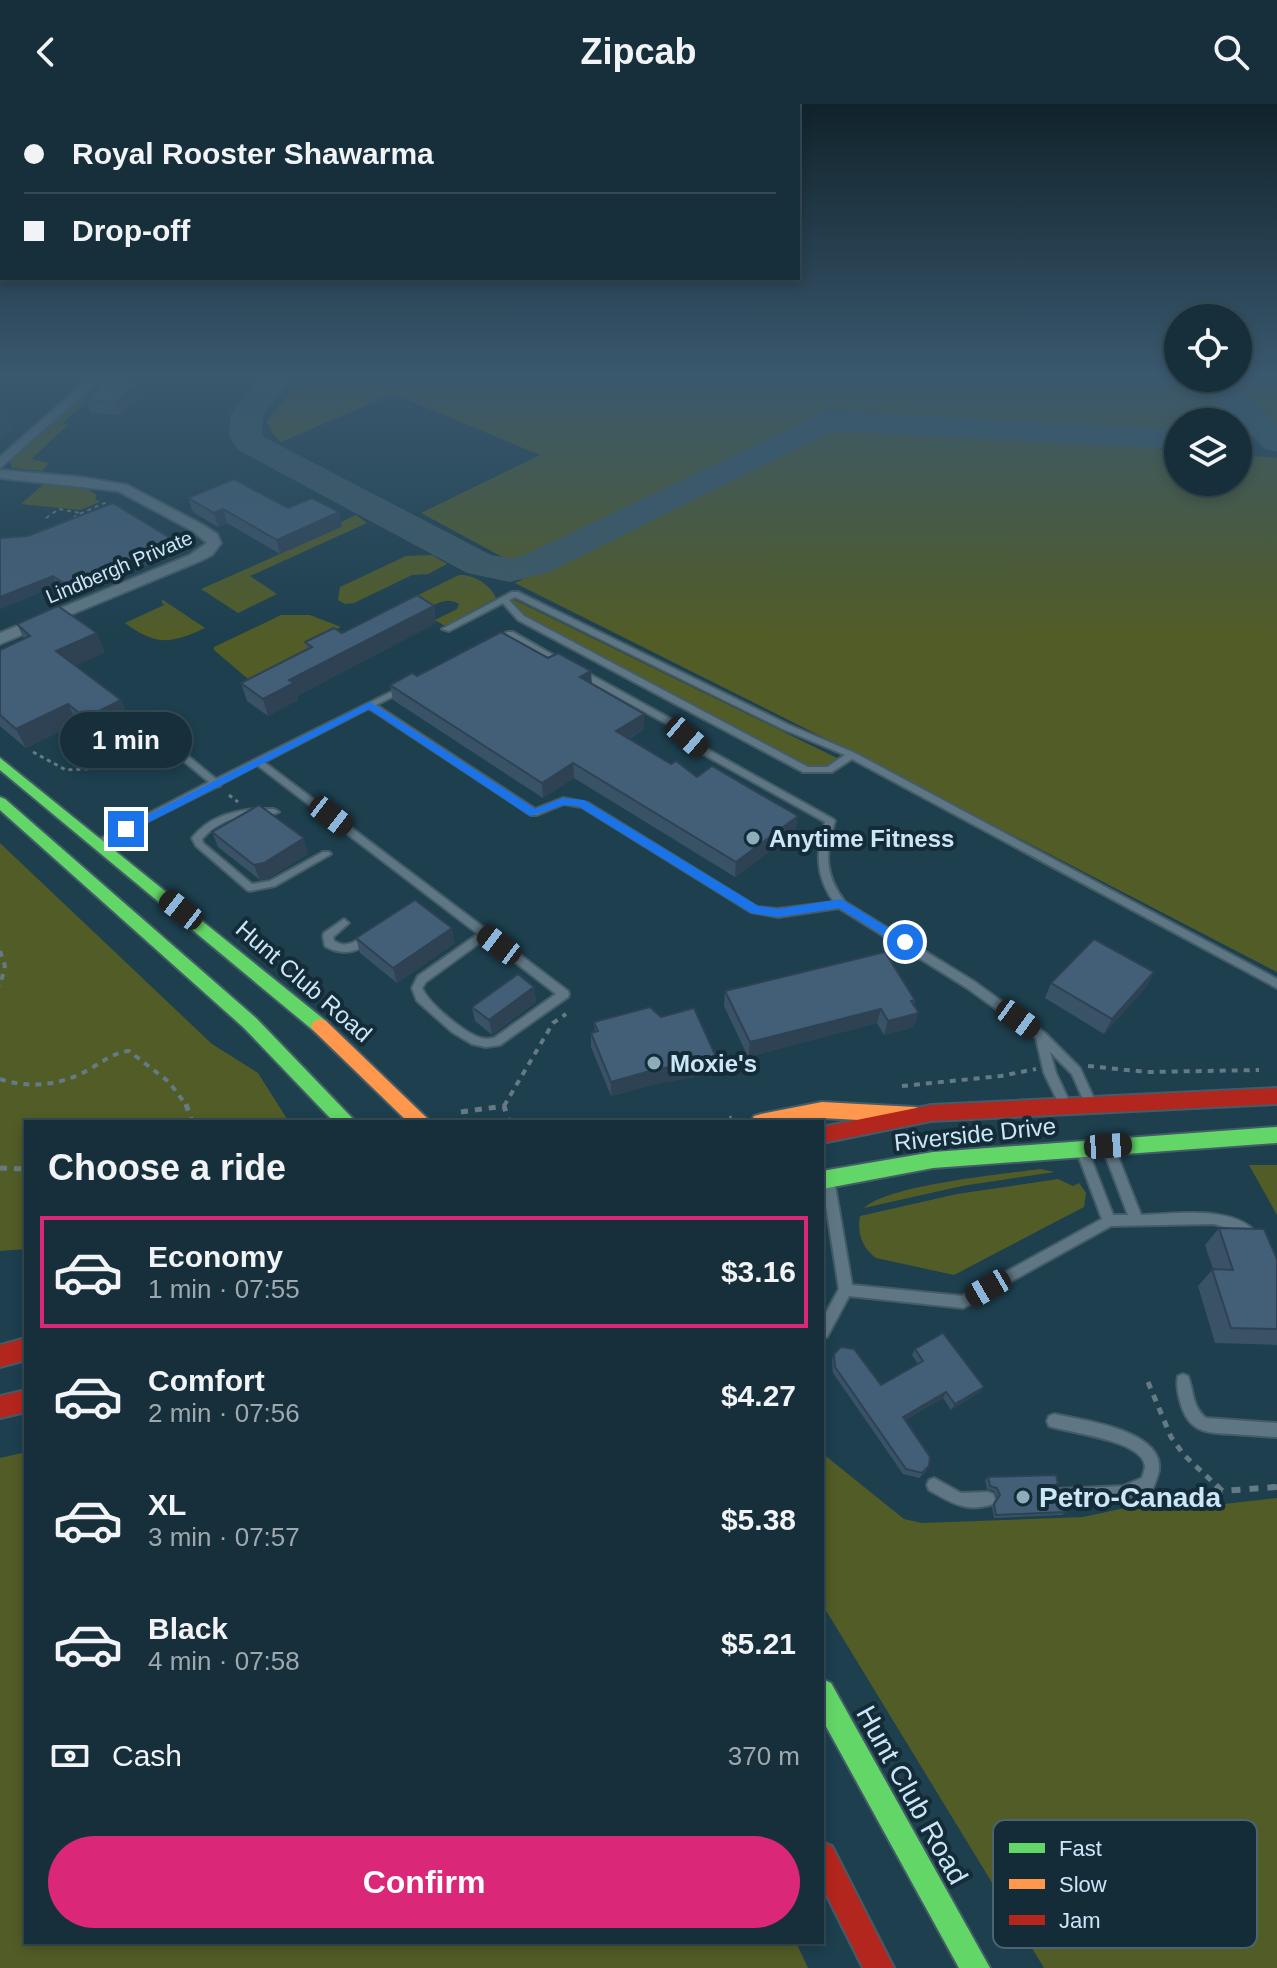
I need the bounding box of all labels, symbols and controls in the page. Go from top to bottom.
icon: back [24,30,68,74]
icon: search [1209,30,1253,74]
text: Zipcab [580,31,697,72]
text: Royal Rooster Shawarma [72,137,434,170]
text: Drop-off [72,214,190,247]
map controls [1164,304,1252,496]
button: locate [1164,304,1252,392]
button: layers [1164,408,1252,496]
street label: Lindbergh Private [43,526,195,608]
car [661,712,713,762]
callout: 1 min [60,713,192,769]
text: 1 min [92,725,160,755]
car [305,792,357,840]
route end [108,811,144,847]
place label: Anytime Fitness [769,825,954,852]
marker: Anytime Fitness [744,829,762,847]
car [155,886,207,934]
street label: Hunt Club Road [231,915,377,1047]
car [473,921,525,969]
route start [887,924,923,960]
car [992,995,1044,1043]
place label: Moxie's [670,1050,757,1077]
marker: Moxie's [645,1054,663,1072]
street label: Riverside Drive [893,1112,1057,1156]
car [1083,1132,1133,1160]
text: Choose a ride [48,1147,286,1188]
icon: car [52,1236,124,1308]
text: Economy [148,1240,283,1273]
text: $3.16 [721,1255,796,1288]
car [961,1266,1015,1310]
text: 1 min · 07:55 [148,1274,300,1304]
icon: car [52,1360,124,1432]
text: Comfort [148,1364,265,1397]
text: $4.27 [721,1379,796,1412]
text: 2 min · 07:56 [148,1398,300,1428]
place label: Petro-Canada [1039,1482,1221,1513]
icon: car [52,1484,124,1556]
text: XL [148,1488,186,1521]
marker: Petro-Canada [1014,1488,1032,1506]
text: $5.38 [721,1503,796,1536]
text: 3 min · 07:57 [148,1522,300,1552]
icon: car [52,1608,124,1680]
text: Black [148,1612,228,1645]
text: $5.21 [721,1627,796,1660]
text: 4 min · 07:58 [148,1646,300,1676]
street label: Hunt Club Road [850,1700,974,1890]
icon: cash [48,1734,92,1778]
text: Cash [112,1739,182,1772]
text: 370 m [728,1741,800,1771]
legend [993,1820,1257,1948]
button: Confirm [48,1836,800,1928]
text: Fast [1059,1836,1102,1861]
text: Slow [1059,1872,1107,1897]
text: Jam [1059,1908,1101,1933]

